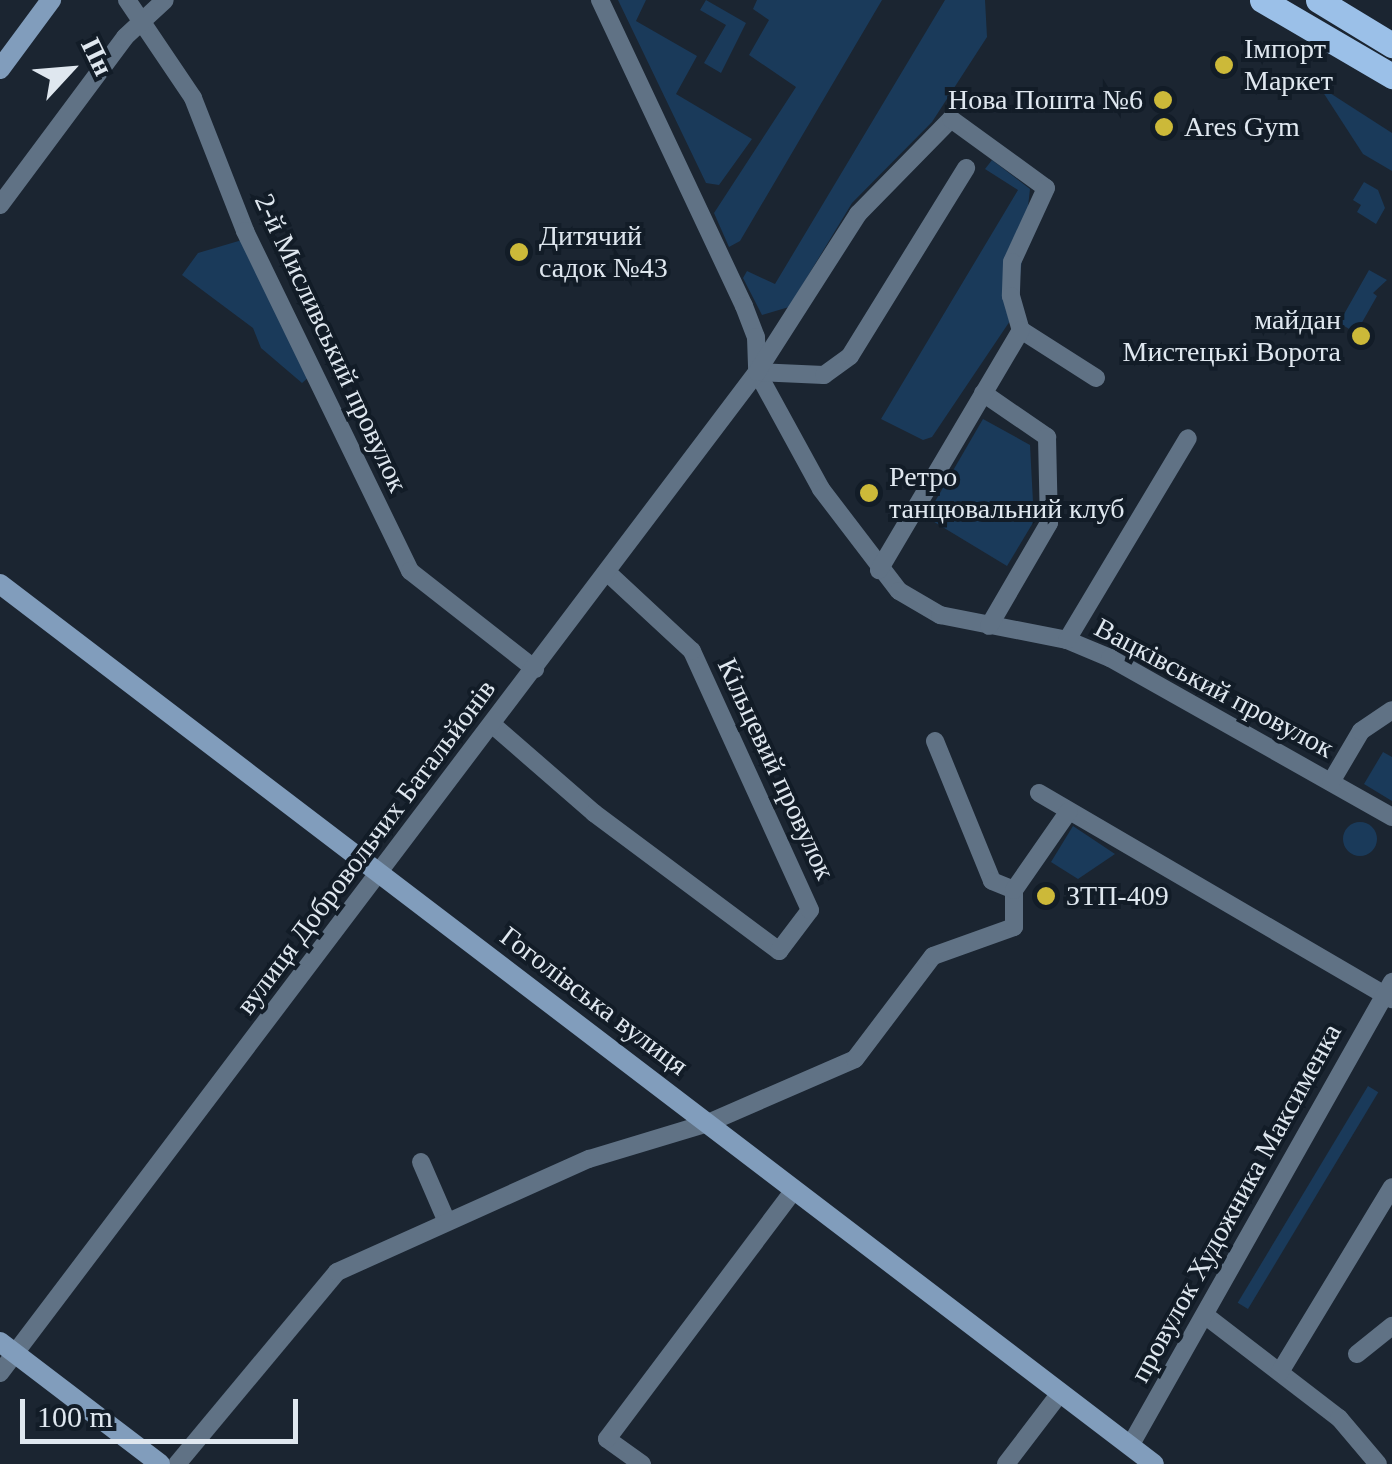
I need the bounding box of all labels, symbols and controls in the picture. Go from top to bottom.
north arrow [20,20,120,120]
place label: Імпорт Маркет [1244,32,1333,98]
text: Пн [75,33,120,80]
marker: Імпорт Маркет [1213,54,1235,76]
place label: Нова Пошта №6 [948,83,1143,117]
marker: Нова Пошта №6 [1152,89,1174,111]
place label: Ares Gym [1184,110,1300,144]
marker: Ares Gym [1153,116,1175,138]
street label: 2-й Мисливський провулок [247,189,415,497]
place label: Дитячий садок №43 [539,219,668,285]
marker: Дитячий садок №43 [508,241,530,263]
place label: майдан Мистецькі Ворота [1123,303,1341,369]
marker: майдан Мистецькі Ворота [1350,325,1372,347]
place label: Ретро танцювальний клуб [889,460,1125,526]
marker: Ретро танцювальний клуб [858,482,880,504]
street label: Вацківський провулок [1089,611,1339,765]
street label: Кільцевий провулок [710,653,842,885]
street label: вулиця Добровольчих Батальйонів [229,673,503,1021]
place label: ЗТП-409 [1066,879,1169,913]
marker: ЗТП-409 [1035,885,1057,907]
street label: Гоголівська вулиця [493,919,695,1083]
street label: провулок Художника Максименка [1123,1018,1349,1388]
scale bar [25,1379,302,1441]
text: 100 m [37,1400,113,1433]

